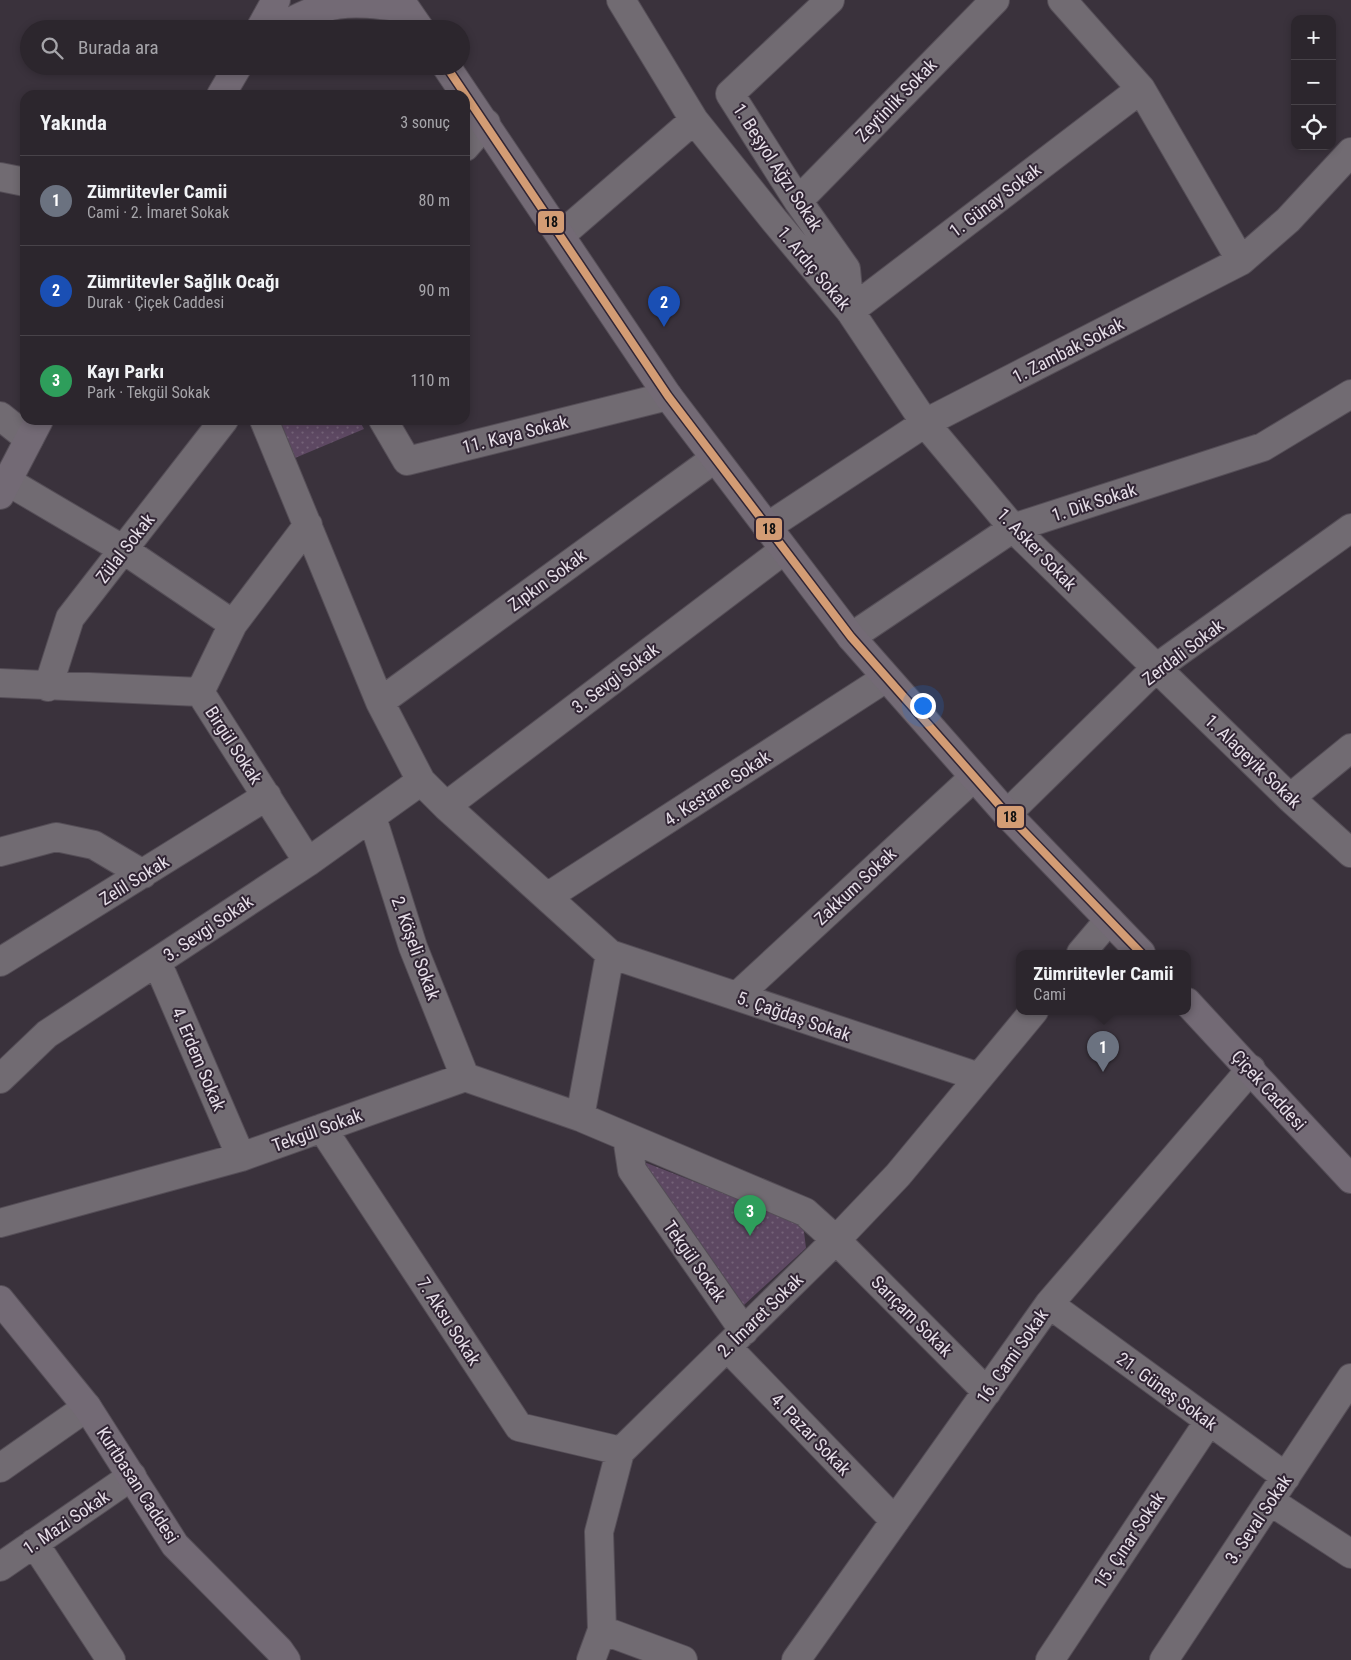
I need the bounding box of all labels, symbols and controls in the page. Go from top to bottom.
map controls [1291,15,1336,150]
button: + [1291,15,1336,60]
search box [20,20,470,75]
icon: search [38,34,66,62]
text: Burada ara [78,36,159,59]
street label: Zeytinlik Sokak [851,54,941,146]
button: − [1291,60,1336,105]
street label: 1. Beşyol Ağzı Sokak [729,99,827,235]
button: locate [1291,105,1336,150]
text: Yakında [40,111,107,135]
text: 3 sonuç [400,113,450,132]
street label: 1. Günay Sokak [945,159,1045,241]
text: Zümrütevler Camii [87,180,227,203]
text: 1 [52,191,60,210]
text: 80 m [418,191,450,210]
text: Cami · 2. İmaret Sokak [87,203,229,222]
line badge: 18 [537,210,565,234]
text: 18 [544,214,558,230]
street label: 1. Ardıç Sokak [773,222,855,314]
text: Zümrütevler Sağlık Ocağı [87,270,280,293]
text: 2 [52,281,60,300]
text: 90 m [418,281,450,300]
pin: 2 [648,286,680,327]
text: Durak · Çiçek Caddesi [87,293,224,312]
street label: 1. Zambak Sokak [1009,313,1127,387]
text: Kayı Parkı [87,360,164,383]
text: 3 [52,371,60,390]
text: 110 m [411,371,450,390]
text: Park · Tekgül Sokak [87,383,210,402]
street label: 11. Kaya Sokak [460,411,570,457]
street label: 1. Dik Sokak [1049,478,1139,526]
street label: 1. Asker Sokak [993,504,1081,594]
street label: Zülal Sokak [91,509,159,587]
line badge: 18 [755,517,783,541]
text: 18 [762,521,776,537]
street label: Zıpkın Sokak [504,545,590,615]
street label: Zerdali Sokak [1138,615,1228,689]
street label: 3. Sevgi Sokak [567,639,663,717]
your location [910,693,936,719]
street label: Birgül Sokak [201,702,267,788]
street label: 1. Alageyik Sokak [1201,710,1305,812]
street label: 4. Kestane Sokak [660,746,774,830]
line badge: 18 [996,805,1025,829]
text: 18 [1003,809,1017,825]
street label: Zakkum Sokak [810,843,900,929]
street label: Zelil Sokak [96,851,172,909]
street label: 3. Sevgi Sokak [159,890,257,966]
street label: 2. Köşeli Sokak [388,893,444,1003]
popup [1016,950,1191,1015]
text: Zümrütevler Camii [1033,962,1174,985]
text: Cami [1033,985,1066,1004]
street label: 5. Çağdaş Sokak [735,987,853,1045]
street label: 4. Erdem Sokak [168,1004,230,1114]
pin: 1 [1087,1031,1119,1072]
street label: Çiçek Caddesi [1227,1046,1311,1134]
street label: Tekgül Sokak [269,1104,365,1156]
pin: 3 [734,1195,766,1236]
street label: Tekgül Sokak [659,1217,731,1305]
street label: 2. İmaret Sokak [713,1269,807,1361]
street label: Sarıçam Sokak [867,1271,957,1361]
street label: 7. Aksu Sokak [413,1273,485,1369]
street label: 16. Cami Sokak [972,1305,1052,1407]
street label: 21. Güneş Sokak [1113,1348,1221,1434]
street label: 4. Pazar Sokak [767,1389,855,1479]
street label: Kurtbasan Caddesi [93,1423,183,1547]
street label: 3. Seval Sokak [1220,1470,1296,1568]
street label: 1. Mazi Sokak [19,1486,113,1558]
street label: 15. Çınar Sokak [1089,1488,1169,1592]

